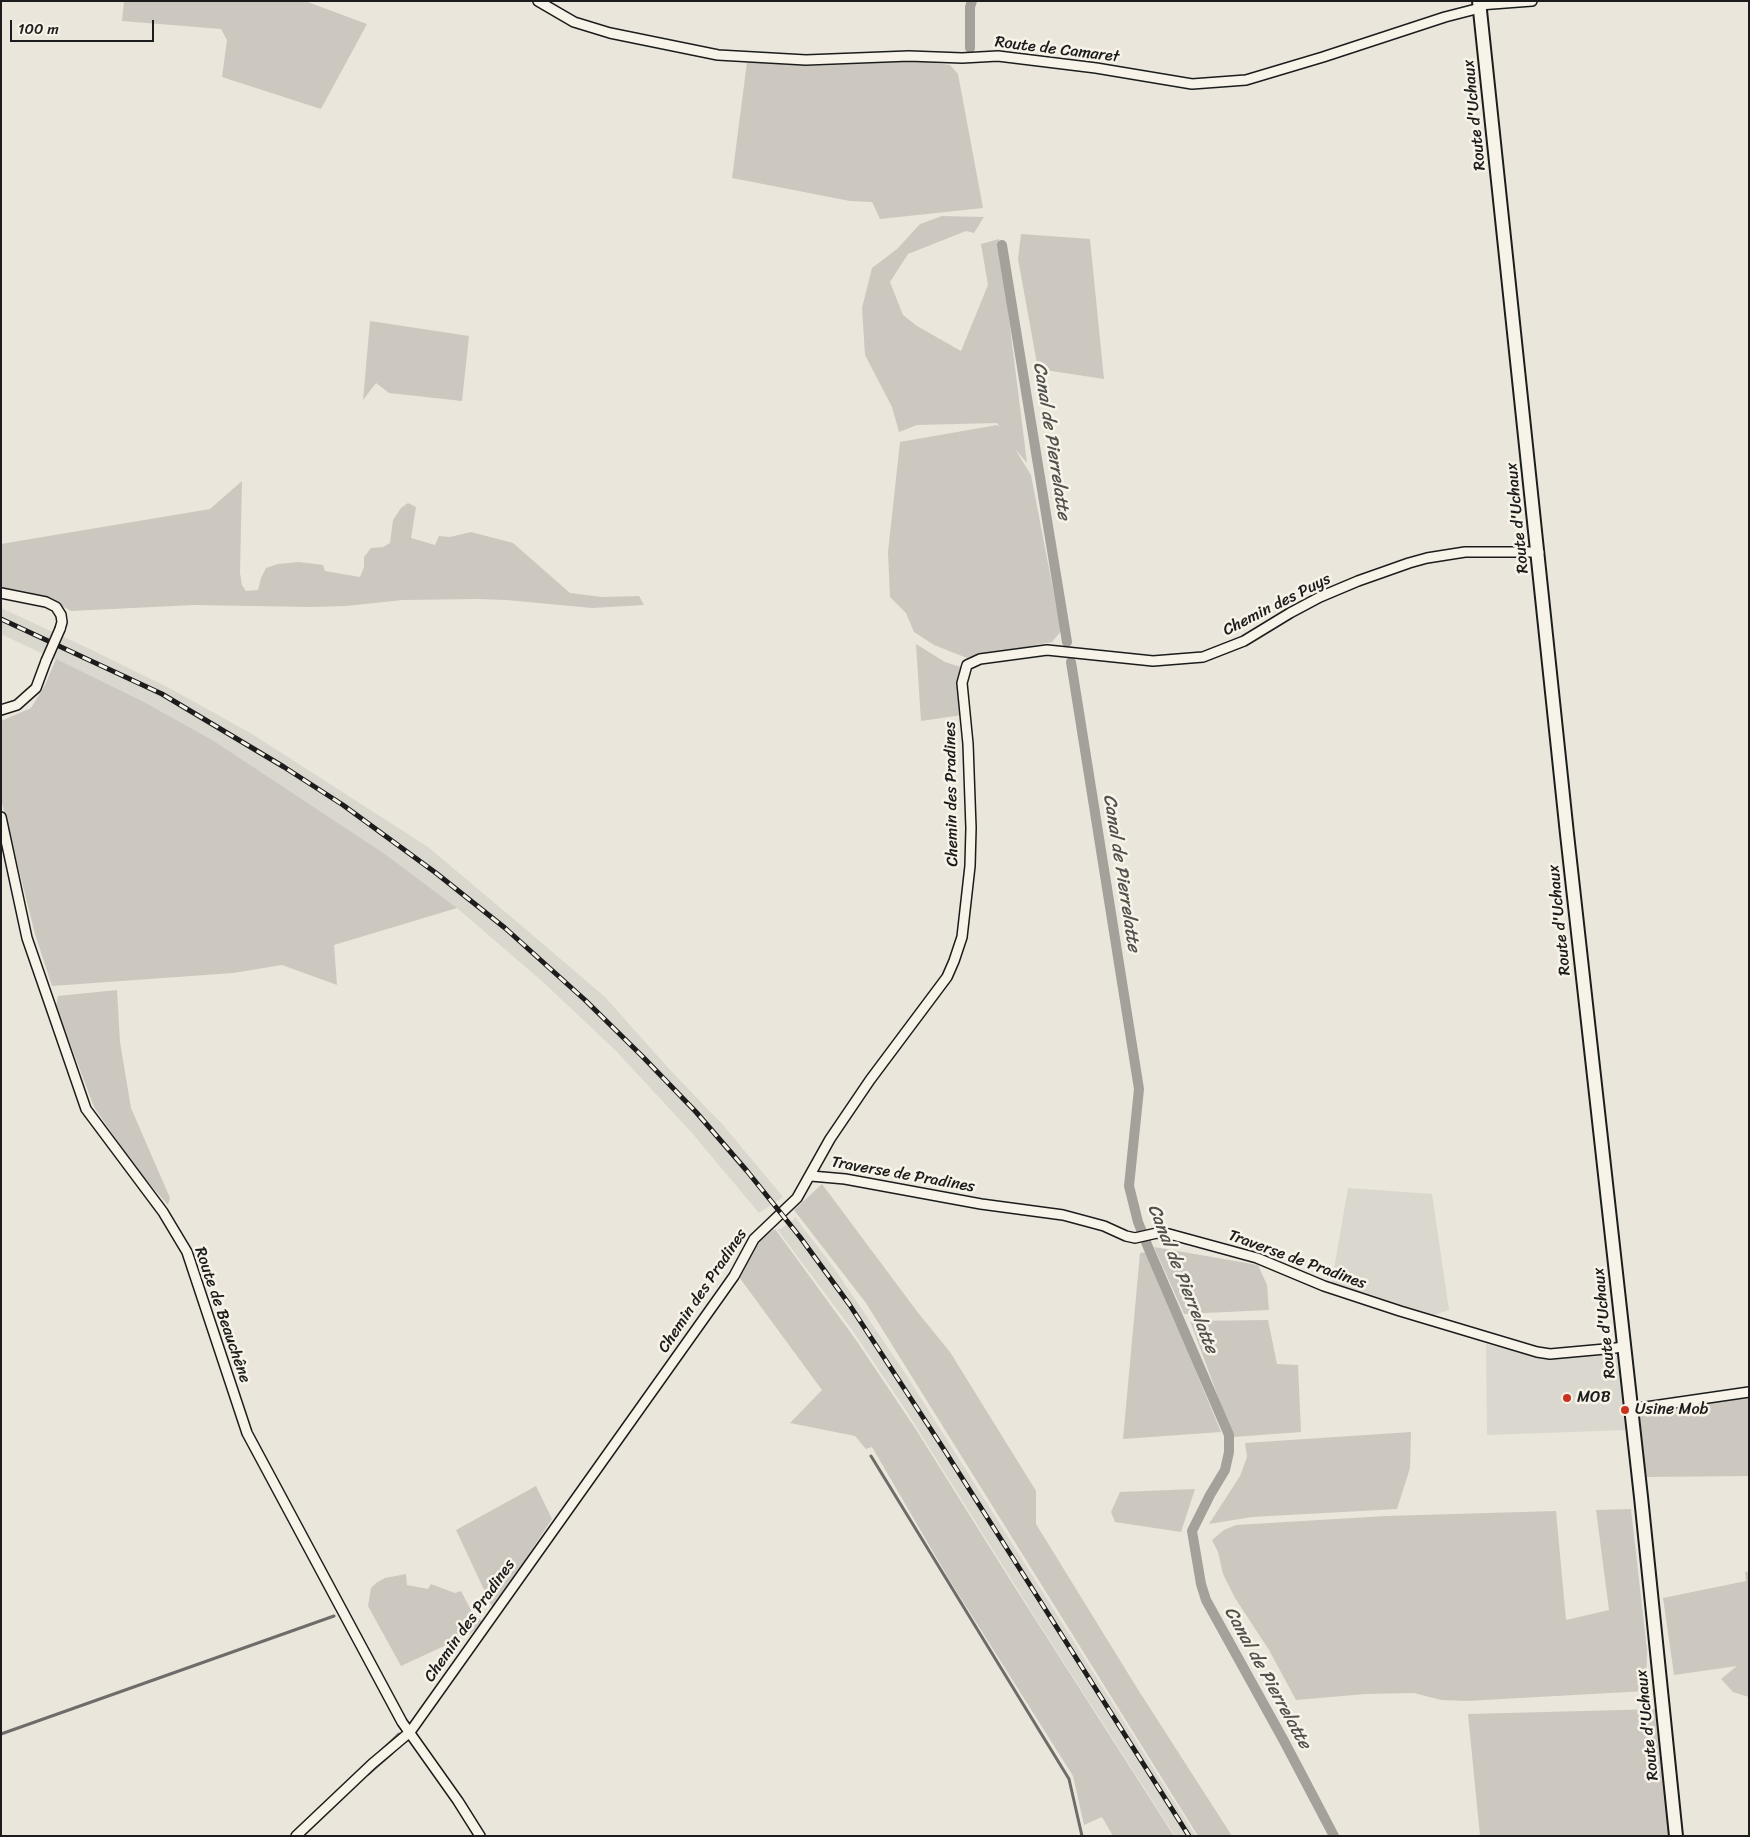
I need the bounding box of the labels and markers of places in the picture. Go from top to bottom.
place label: MOB [1577,1388,1611,1408]
marker: MOB [1561,1392,1573,1404]
place label: Usine Mob [1635,1400,1708,1420]
marker: Usine Mob [1619,1404,1631,1416]

